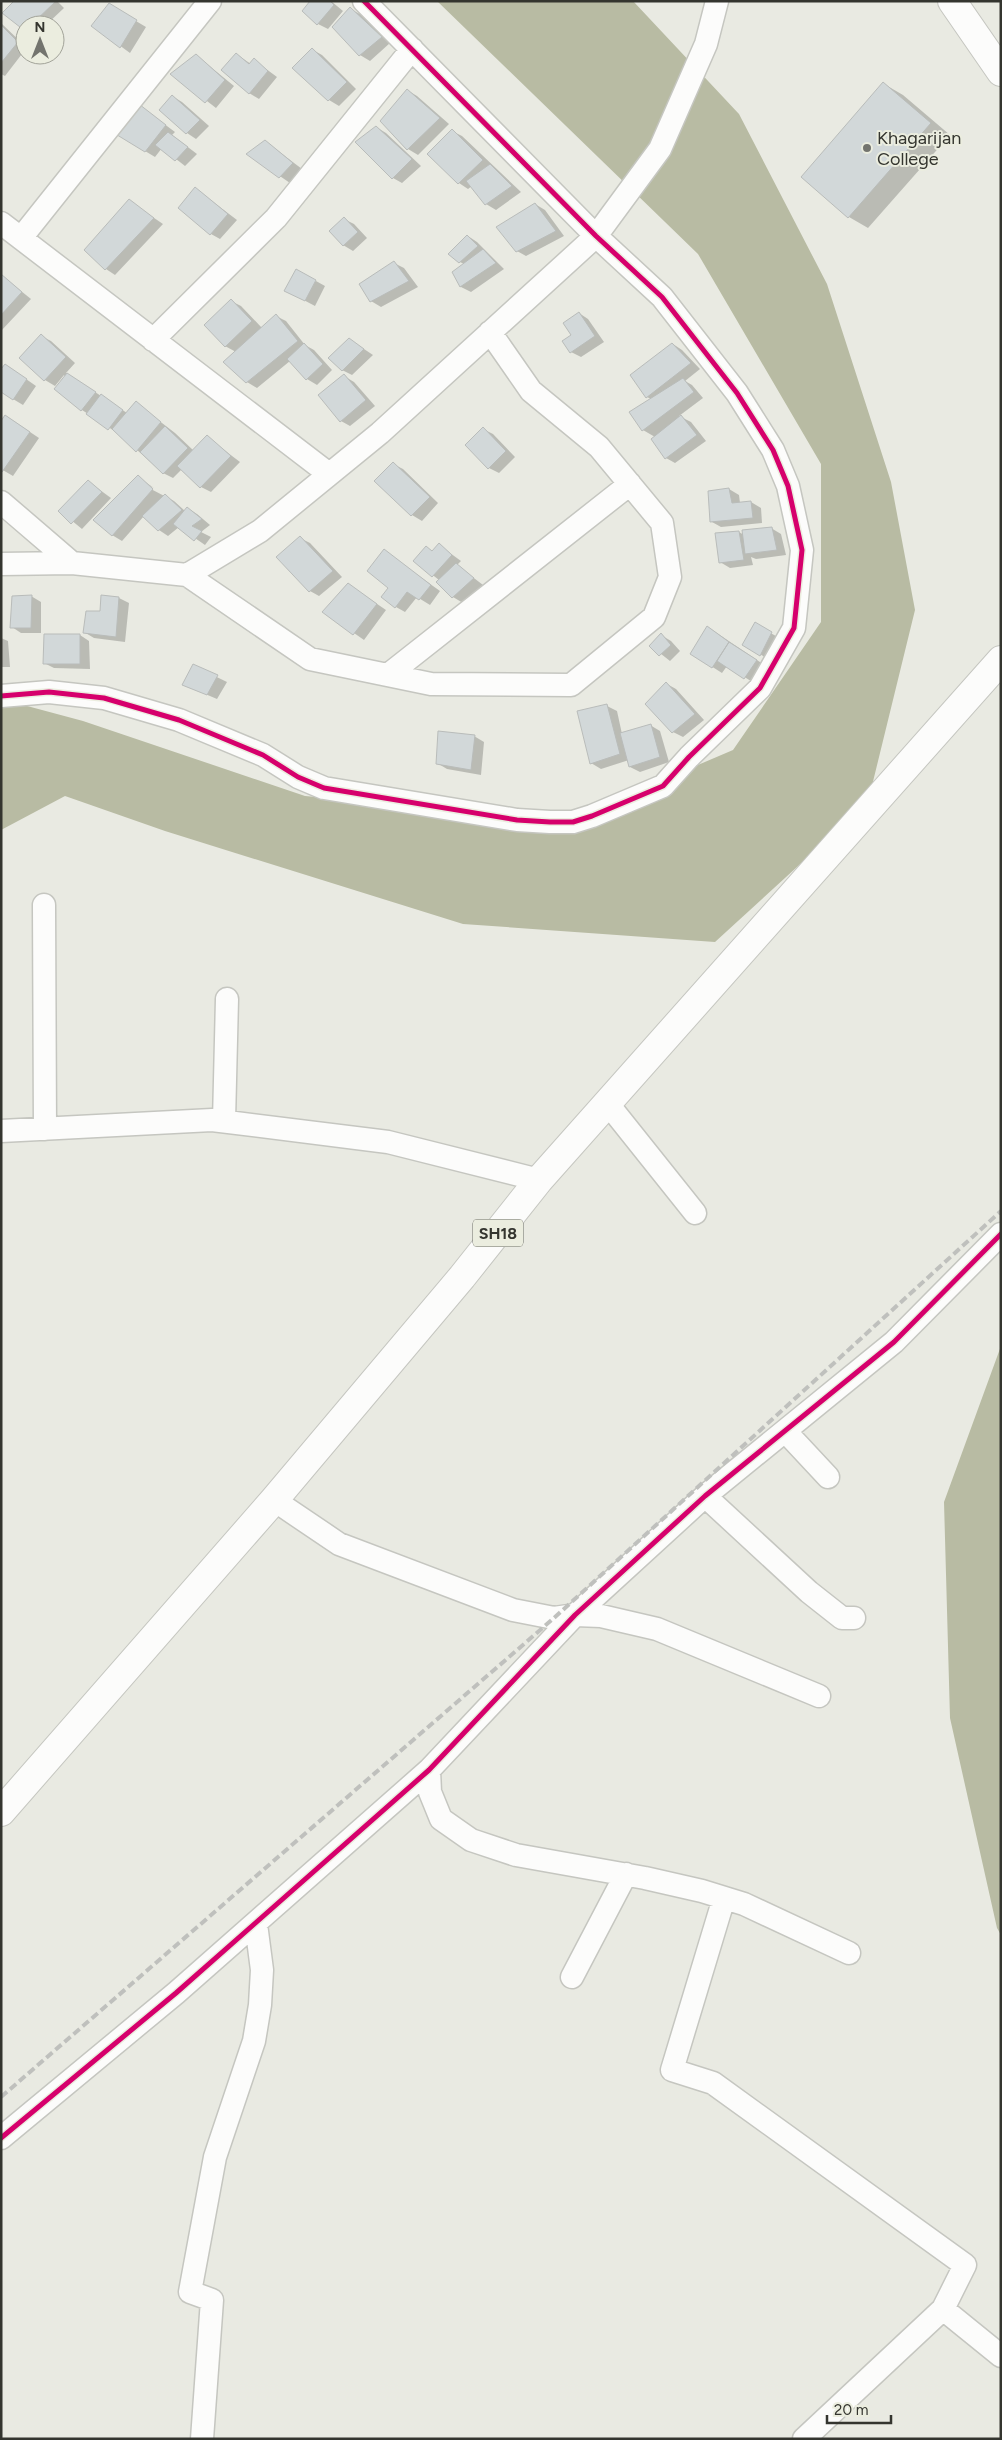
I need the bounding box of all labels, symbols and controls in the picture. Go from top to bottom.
north arrow [15,15,65,65]
text: N [35,19,45,36]
place label: Khagarijan College [877,127,961,170]
marker: Khagarijan College [861,142,873,154]
road number: SH18 [473,1220,523,1246]
scale bar [827,2392,891,2424]
text: 20 m [834,2401,868,2419]

